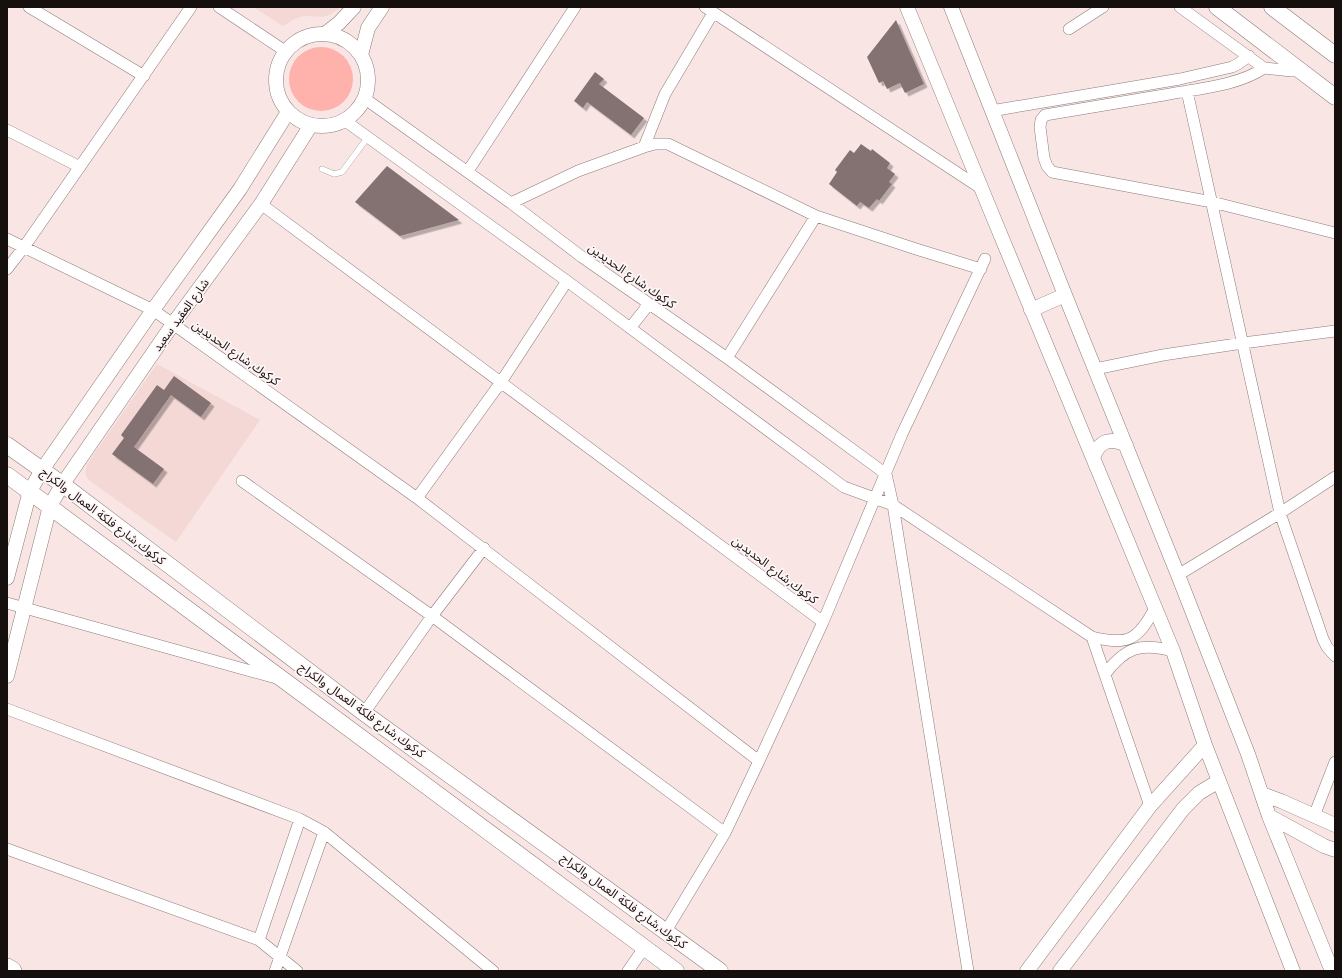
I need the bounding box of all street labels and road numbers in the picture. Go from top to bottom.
street label: كركوك,شارع الحديدين [584,239,680,314]
street label: شارع العقيد سعيد [148,275,214,355]
street label: كركوك,شارع الحديدين [188,316,284,391]
street label: كركوك,شارع فلكة العمال والكراج [37,463,170,570]
street label: كركوك,شارع الحديدين [728,532,823,609]
street label: كركوك,شارع فلكة العمال والكراج [295,658,430,763]
street label: كركوك,شارع فلكة العمال والكراج [557,849,692,954]

